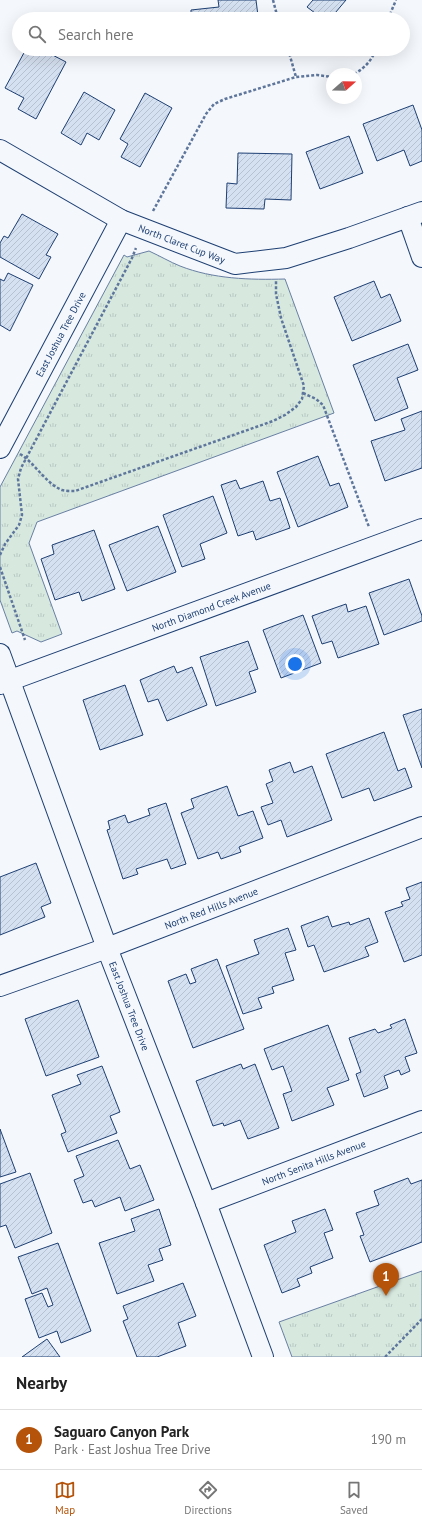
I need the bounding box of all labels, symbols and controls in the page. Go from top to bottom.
search box [12,12,410,56]
icon: search [26,23,48,45]
text: Search here [58,25,134,44]
north arrow [326,68,362,104]
street label: North Claret Cup Way [137,221,227,266]
street label: East Joshua Tree Drive [33,289,88,379]
street label: North Diamond Creek Avenue [150,579,272,634]
your location [285,654,305,674]
street label: North Red Hills Avenue [162,884,260,932]
street label: East Joshua Tree Drive [106,960,153,1052]
street label: North Senita Hills Avenue [260,1137,367,1188]
pin: 1 [373,1263,399,1296]
text: Nearby [16,1372,67,1394]
text: Saguaro Canyon Park [54,1422,189,1441]
text: 1 [25,1431,33,1448]
text: 190 m [371,1431,406,1448]
text: Park · East Joshua Tree Drive [54,1441,211,1458]
tab: Map [54,1479,76,1517]
tab: Directions [184,1479,232,1517]
tab: Saved [340,1479,368,1517]

